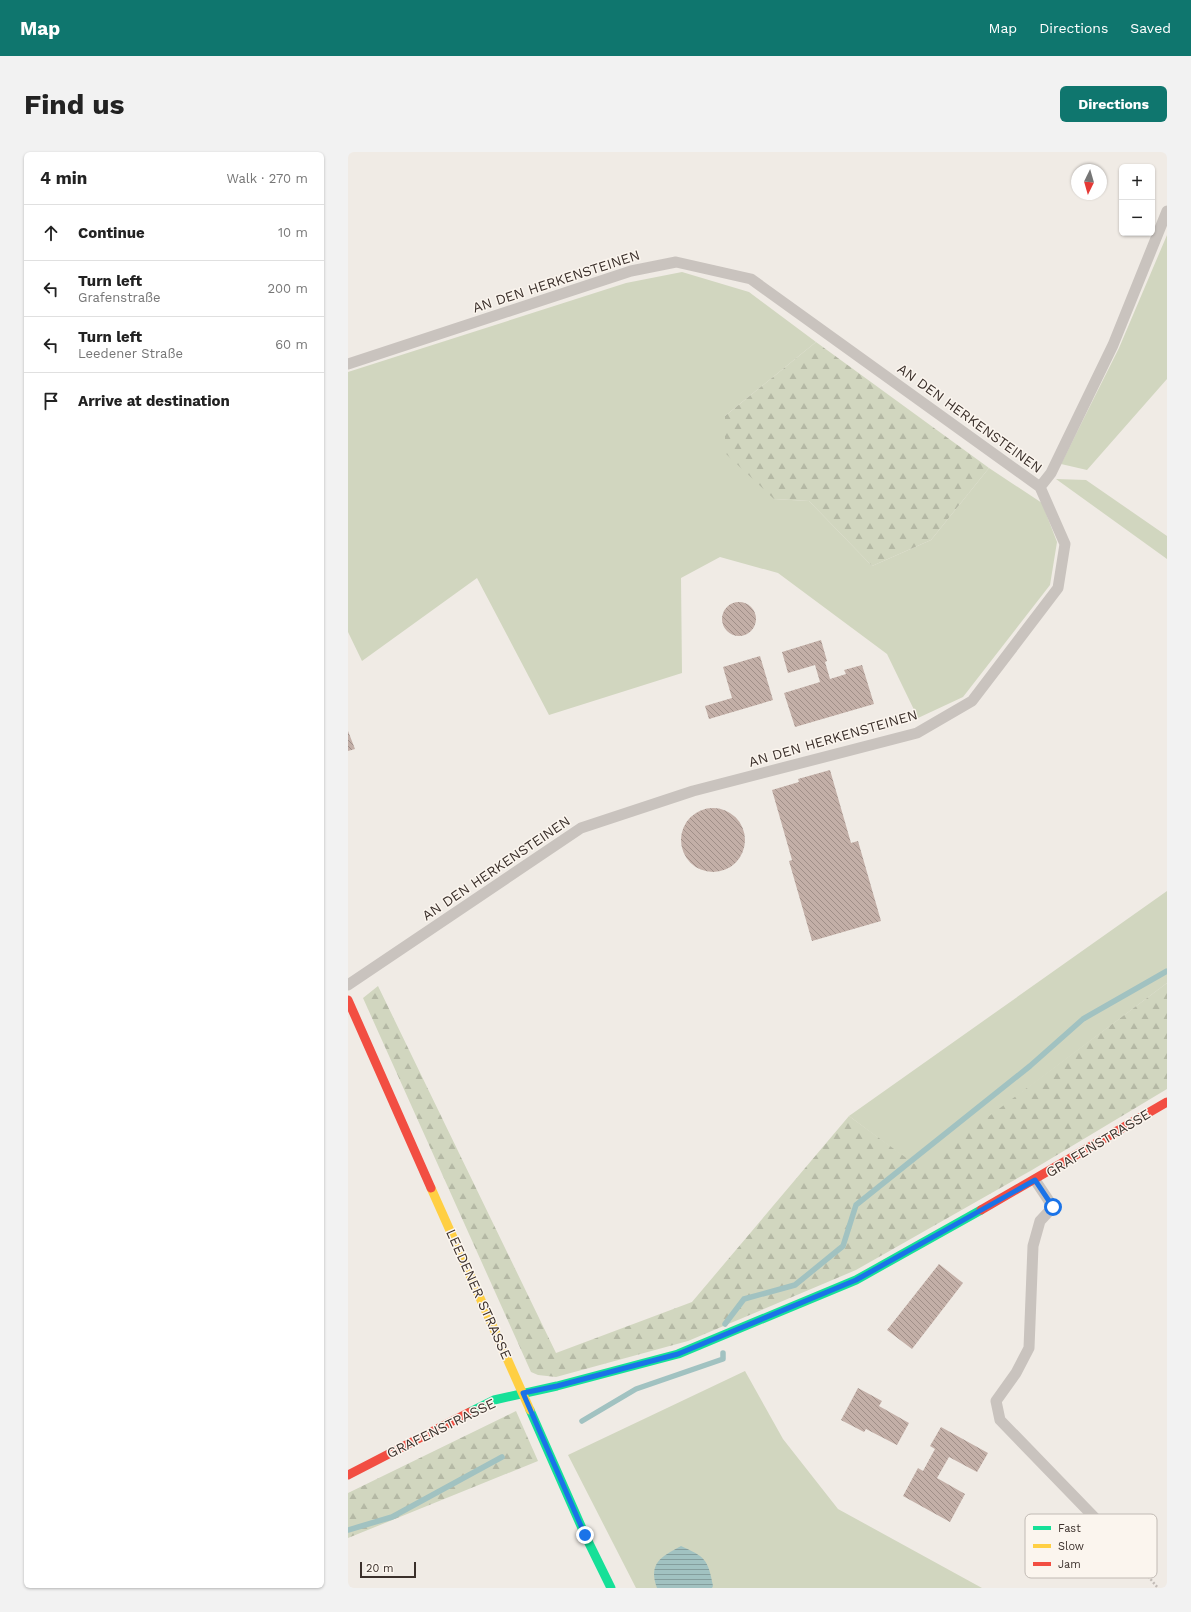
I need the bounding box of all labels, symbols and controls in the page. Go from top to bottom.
text: Map [20,17,60,40]
text: Map [989,20,1017,36]
text: Directions [1039,20,1108,36]
text: Saved [1130,20,1171,36]
button: Directions [1060,86,1167,122]
text: Find us [24,88,124,121]
north arrow [1071,164,1107,200]
map controls [1119,164,1155,236]
button: + [1119,164,1155,200]
text: 4 min [40,168,87,188]
text: Walk · 270 m [227,171,308,186]
button: − [1119,200,1155,236]
icon: ahead [40,222,62,244]
text: Continue [78,224,145,242]
text: 10 m [278,225,308,240]
street label: AN DEN HERKENSTEINEN [470,246,642,316]
text: Turn left [78,272,142,290]
icon: left [40,278,62,300]
text: 200 m [267,281,308,296]
text: Grafenstraße [78,290,161,305]
text: Turn left [78,328,142,346]
icon: left [40,334,62,356]
text: 60 m [275,337,308,352]
text: Leedener Straße [78,346,183,361]
street label: AN DEN HERKENSTEINEN [895,360,1045,476]
icon: arrive [40,390,62,412]
text: Arrive at destination [78,392,230,410]
street label: AN DEN HERKENSTEINEN [747,706,919,770]
street label: AN DEN HERKENSTEINEN [419,812,573,924]
street label: GRAFENSTRASSE [1043,1106,1153,1180]
route start [1044,1198,1062,1216]
street label: LEEDENER STRASSE [443,1226,515,1362]
street label: GRAFENSTRASSE [384,1395,498,1461]
legend [1025,1514,1157,1578]
text: Fast [1058,1522,1081,1535]
route end [576,1526,594,1544]
text: Slow [1058,1540,1084,1553]
text: Jam [1058,1558,1081,1571]
scale bar [360,1560,416,1579]
text: 20 m [366,1562,394,1575]

